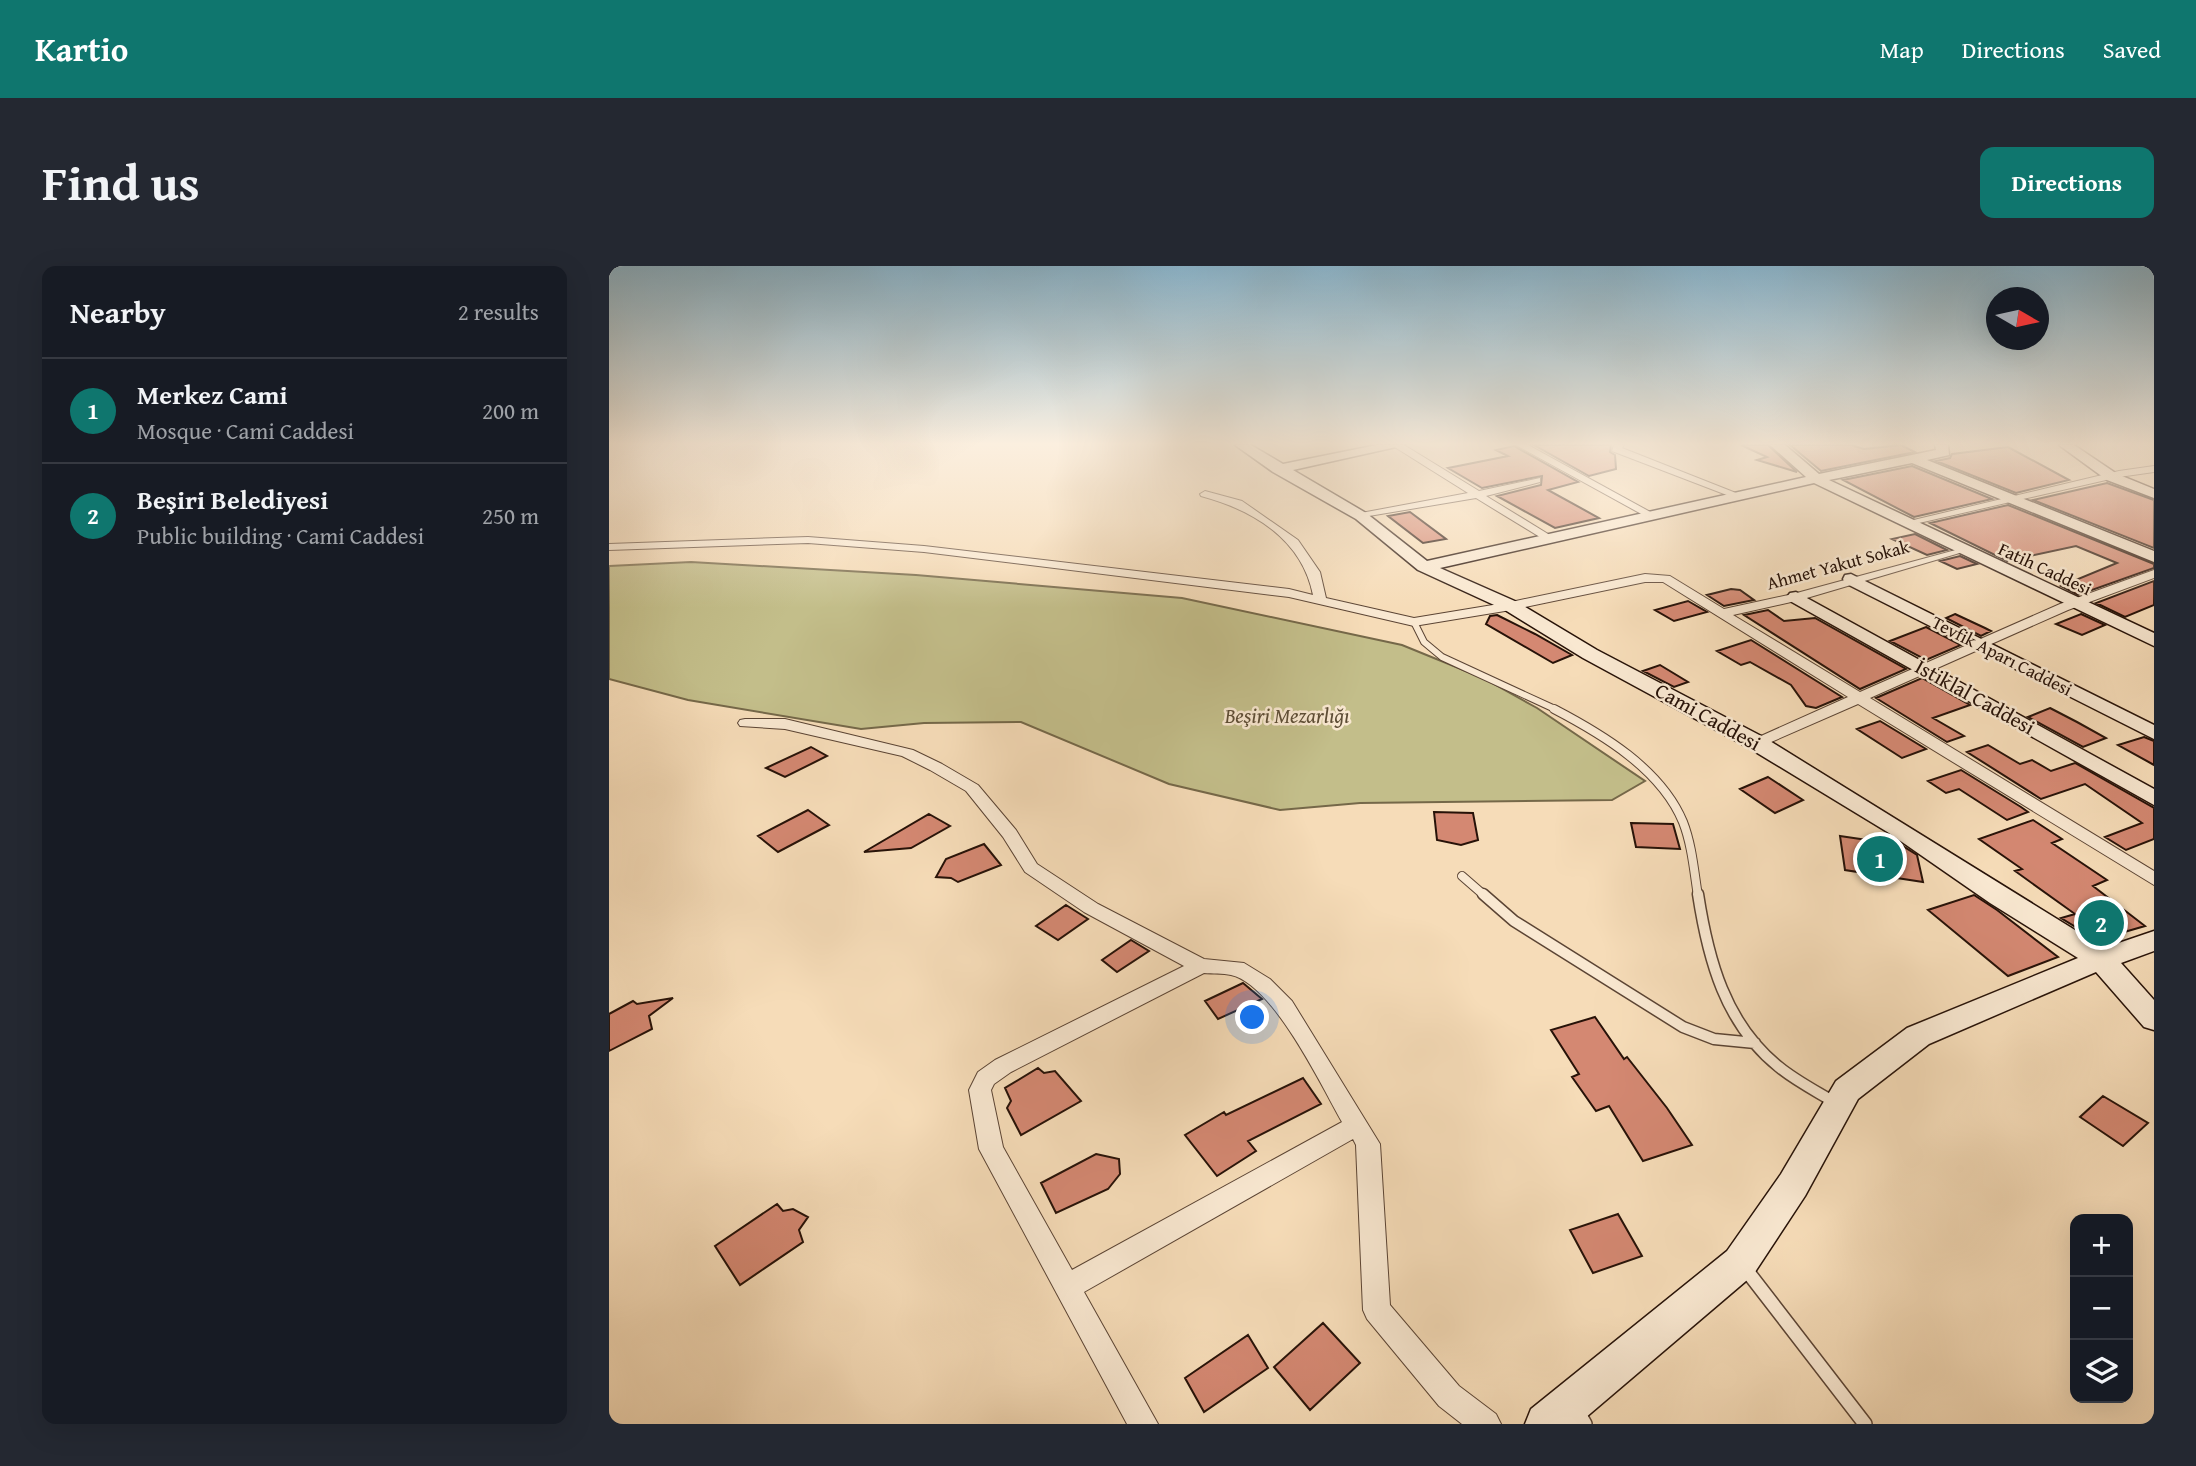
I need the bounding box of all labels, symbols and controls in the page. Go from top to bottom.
text: Kartio [35,25,128,73]
text: Map [1880,32,1924,67]
text: Directions [1962,32,2065,67]
text: Saved [2103,32,2161,67]
text: Find us [42,146,200,218]
button: Directions [1980,147,2154,218]
north arrow [1986,287,2049,350]
text: Nearby [70,290,166,334]
text: 2 results [458,295,539,328]
text: Merkez Cami [137,375,288,414]
text: 1 [87,394,99,427]
text: 200 m [482,394,539,427]
text: Mosque · Cami Caddesi [137,414,354,447]
text: Beşiri Belediyesi [137,480,328,519]
text: 2 [87,499,99,532]
text: 250 m [482,499,539,532]
text: Public building · Cami Caddesi [137,519,424,552]
street label: Ahmet Yakut Sokak [1764,532,1913,597]
street label: Fatih Caddesi [1994,535,2096,602]
street label: Tevfik Aparı Caddesi [1927,608,2077,703]
street label: İstiklal Caddesi [1910,651,2041,742]
street label: Cami Caddesi [1650,675,1767,758]
park label: Beşiri Mezarlığı [1224,700,1349,731]
pin: 1 [1857,833,1903,885]
pin: 2 [2078,897,2124,949]
your location [1235,1000,1269,1034]
map controls [2070,1214,2133,1403]
button: + [2070,1214,2133,1277]
button: − [2070,1277,2133,1340]
button: layers [2070,1340,2133,1403]

